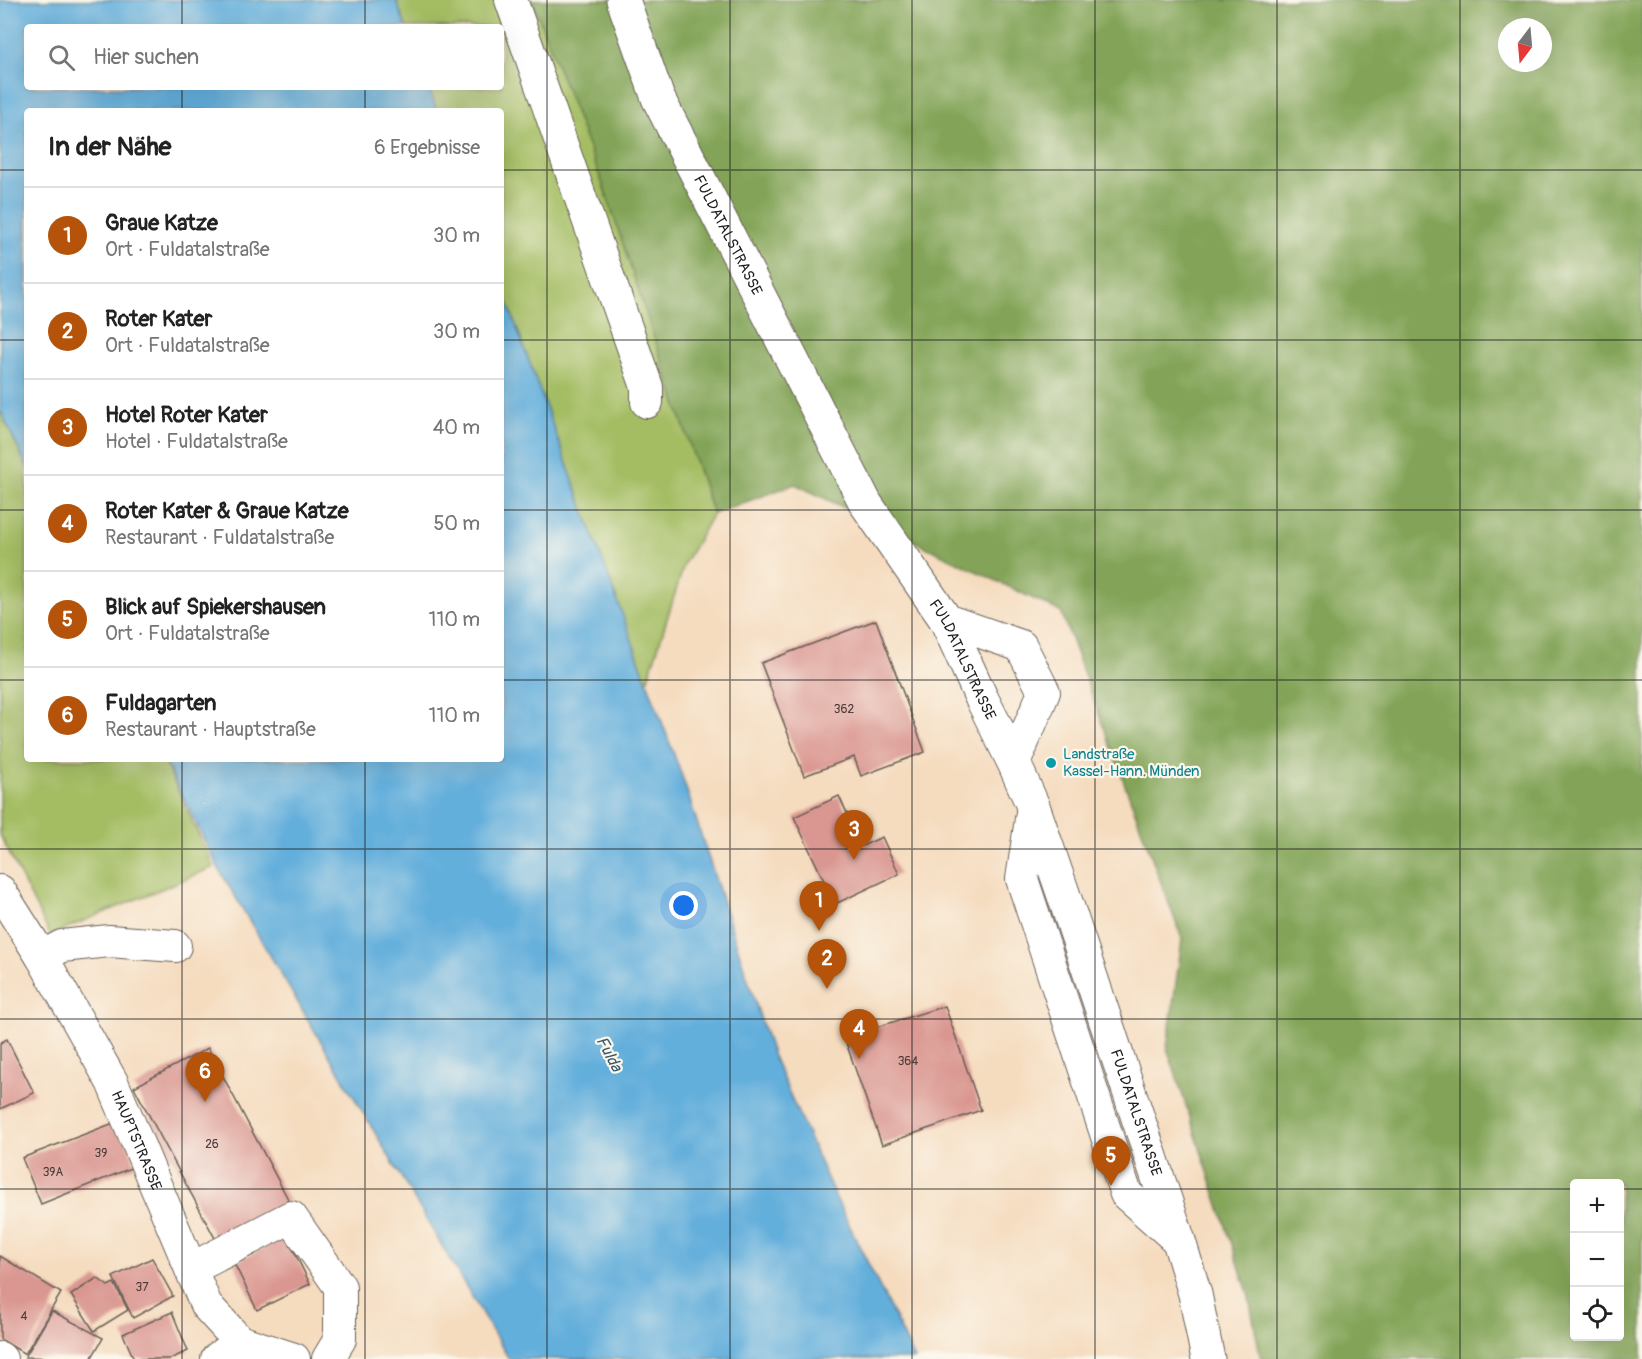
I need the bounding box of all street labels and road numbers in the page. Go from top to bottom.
street label: FULDATALSTRASSE [690,172,767,298]
street label: FULDATALSTRASSE [925,595,1001,723]
street label: FULDATALSTRASSE [1106,1047,1166,1179]
street label: HAUPTSTRASSE [107,1088,166,1194]

